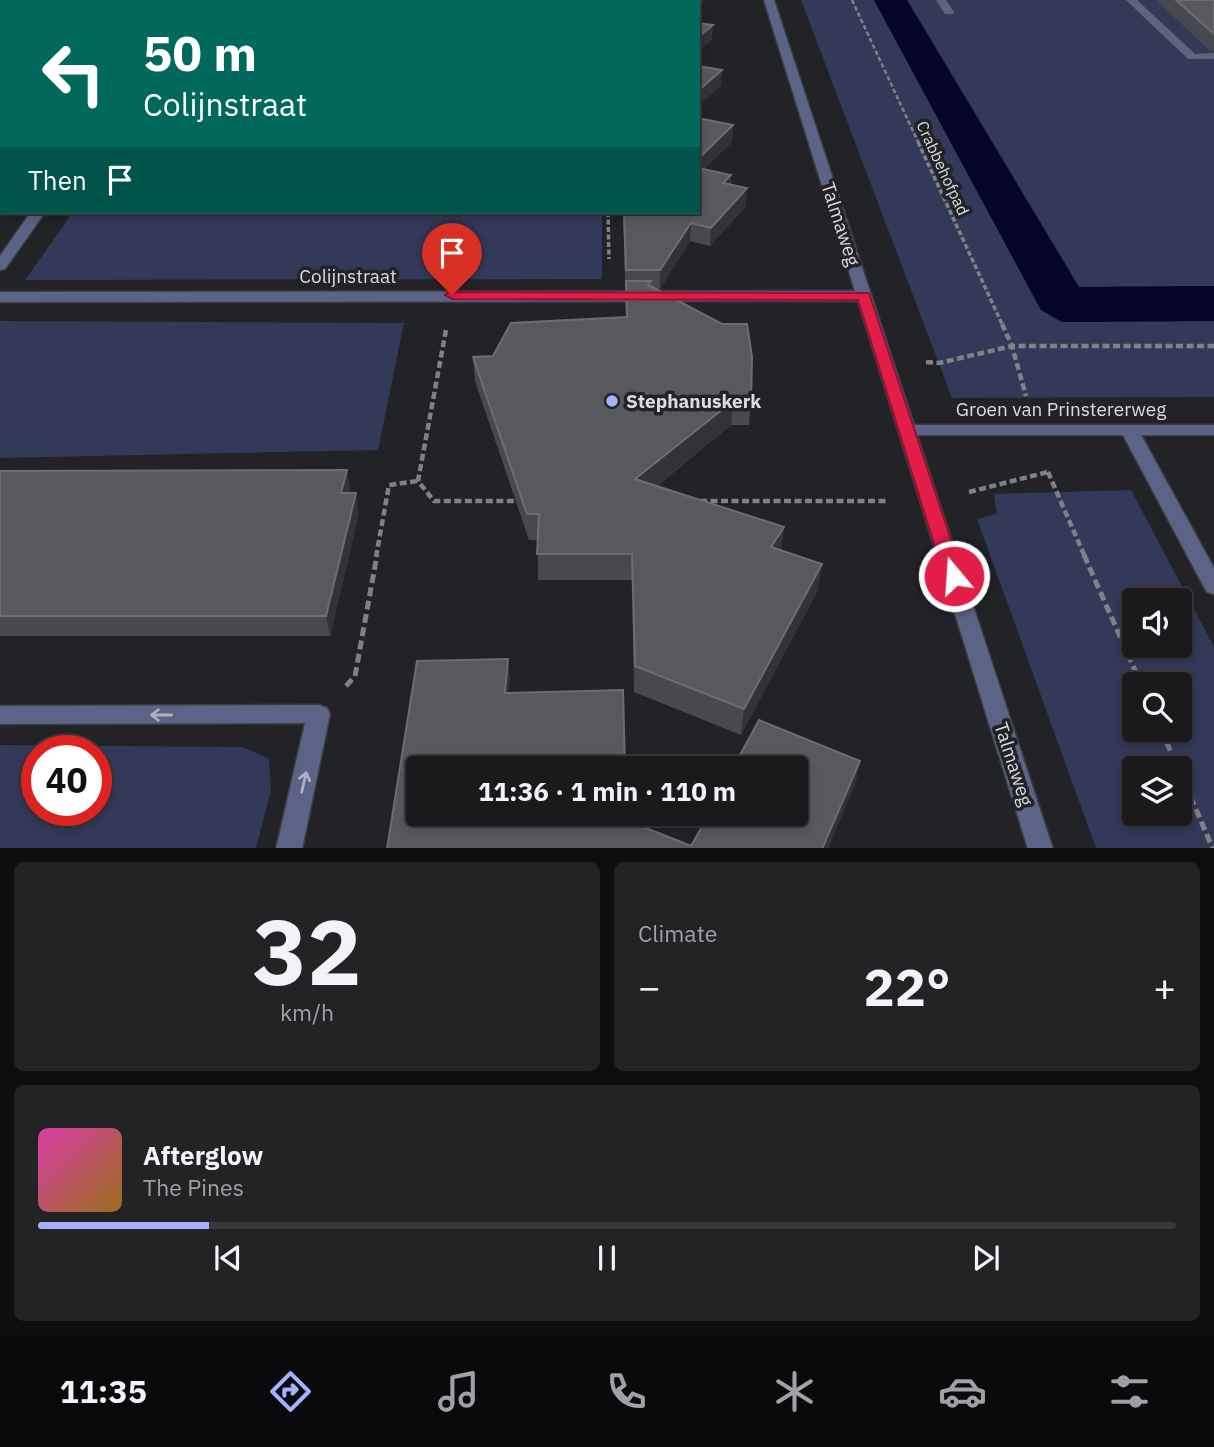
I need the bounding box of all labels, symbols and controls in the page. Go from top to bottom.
text: 50 m [143,21,257,84]
icon: left [28,28,119,119]
text: Colijnstraat [143,83,307,125]
street label: Crabbehofpad [912,118,974,218]
icon: arrive [101,161,139,199]
text: Then [28,163,87,197]
street label: Talmaweg [816,179,866,269]
pin [422,223,482,295]
icon: arrive [433,234,471,272]
street label: Colijnstraat [299,264,397,288]
place label: Stephanuskerk [626,389,761,413]
marker: Stephanuskerk [604,393,620,409]
street label: Groen van Prinstererweg [956,397,1166,421]
position arrow [917,539,991,613]
map controls [1122,588,1192,826]
button: sound [1122,588,1192,658]
button: search [1122,672,1192,742]
one-way arrow [149,708,172,722]
street label: Talmaweg [989,719,1039,809]
speed limit sign: 40 [21,735,112,826]
button: layers [1122,756,1192,826]
one-way arrow [297,771,311,794]
text: 11:36 · 1 min · 110 m [478,774,736,808]
text: 32 [252,892,362,1010]
text: Climate [638,918,717,948]
text: 22° [864,953,950,1020]
text: − [638,962,661,1011]
text: + [1153,962,1176,1011]
text: km/h [280,997,334,1027]
text: Afterglow [143,1138,263,1172]
text: The Pines [143,1172,244,1202]
icon: previous [209,1239,247,1277]
icon: pause [588,1239,626,1277]
icon: next [967,1239,1005,1277]
icon: directions [266,1367,315,1416]
icon: music [434,1367,483,1416]
icon: phone [602,1367,651,1416]
icon: climate [770,1367,819,1416]
icon: car [938,1367,987,1416]
icon: filters [1105,1367,1154,1416]
text: 11:35 [59,1370,147,1412]

